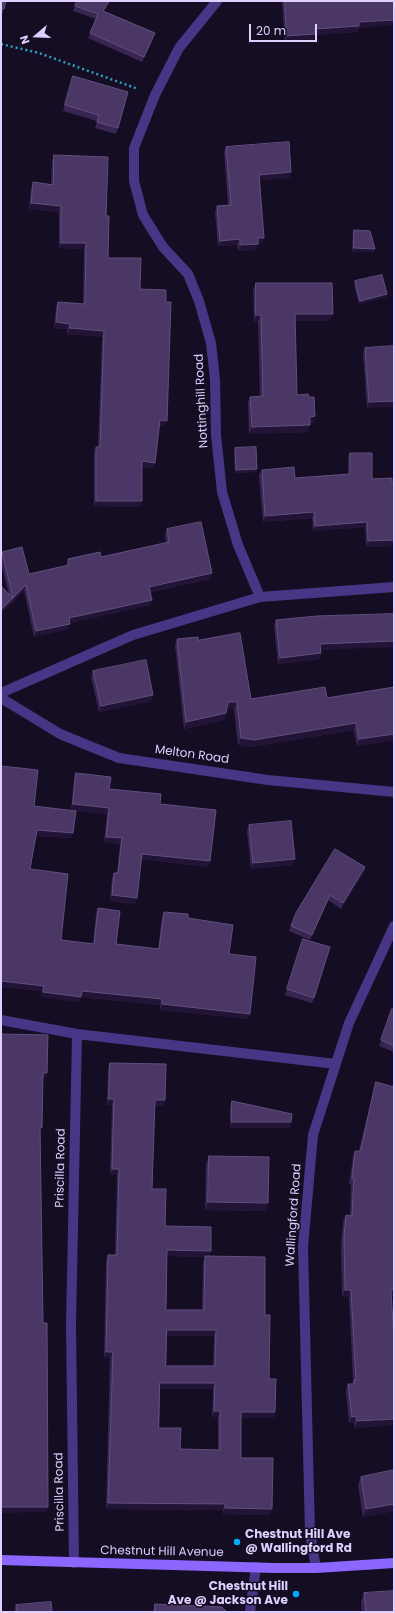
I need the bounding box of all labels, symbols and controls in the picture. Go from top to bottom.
north arrow [16,16,56,56]
scale bar [251,16,319,42]
text: 20 m [256,22,286,39]
text: N [16,33,34,46]
street label: Nottinghill Road [192,353,212,449]
street label: Melton Road [154,743,230,767]
street label: Priscilla Road [53,1128,69,1208]
street label: Wallingford Road [283,1163,305,1267]
street label: Priscilla Road [52,1452,68,1532]
place label: Chestnut Hill Ave @ Wallingford Rd [245,1528,352,1556]
marker: Chestnut Hill Ave @ Wallingford Rd [232,1537,242,1547]
street label: Chestnut Hill Avenue [100,1544,224,1560]
place label: Chestnut Hill Ave @ Jackson Ave [168,1580,288,1608]
marker: Chestnut Hill Ave @ Jackson Ave [291,1589,301,1599]

